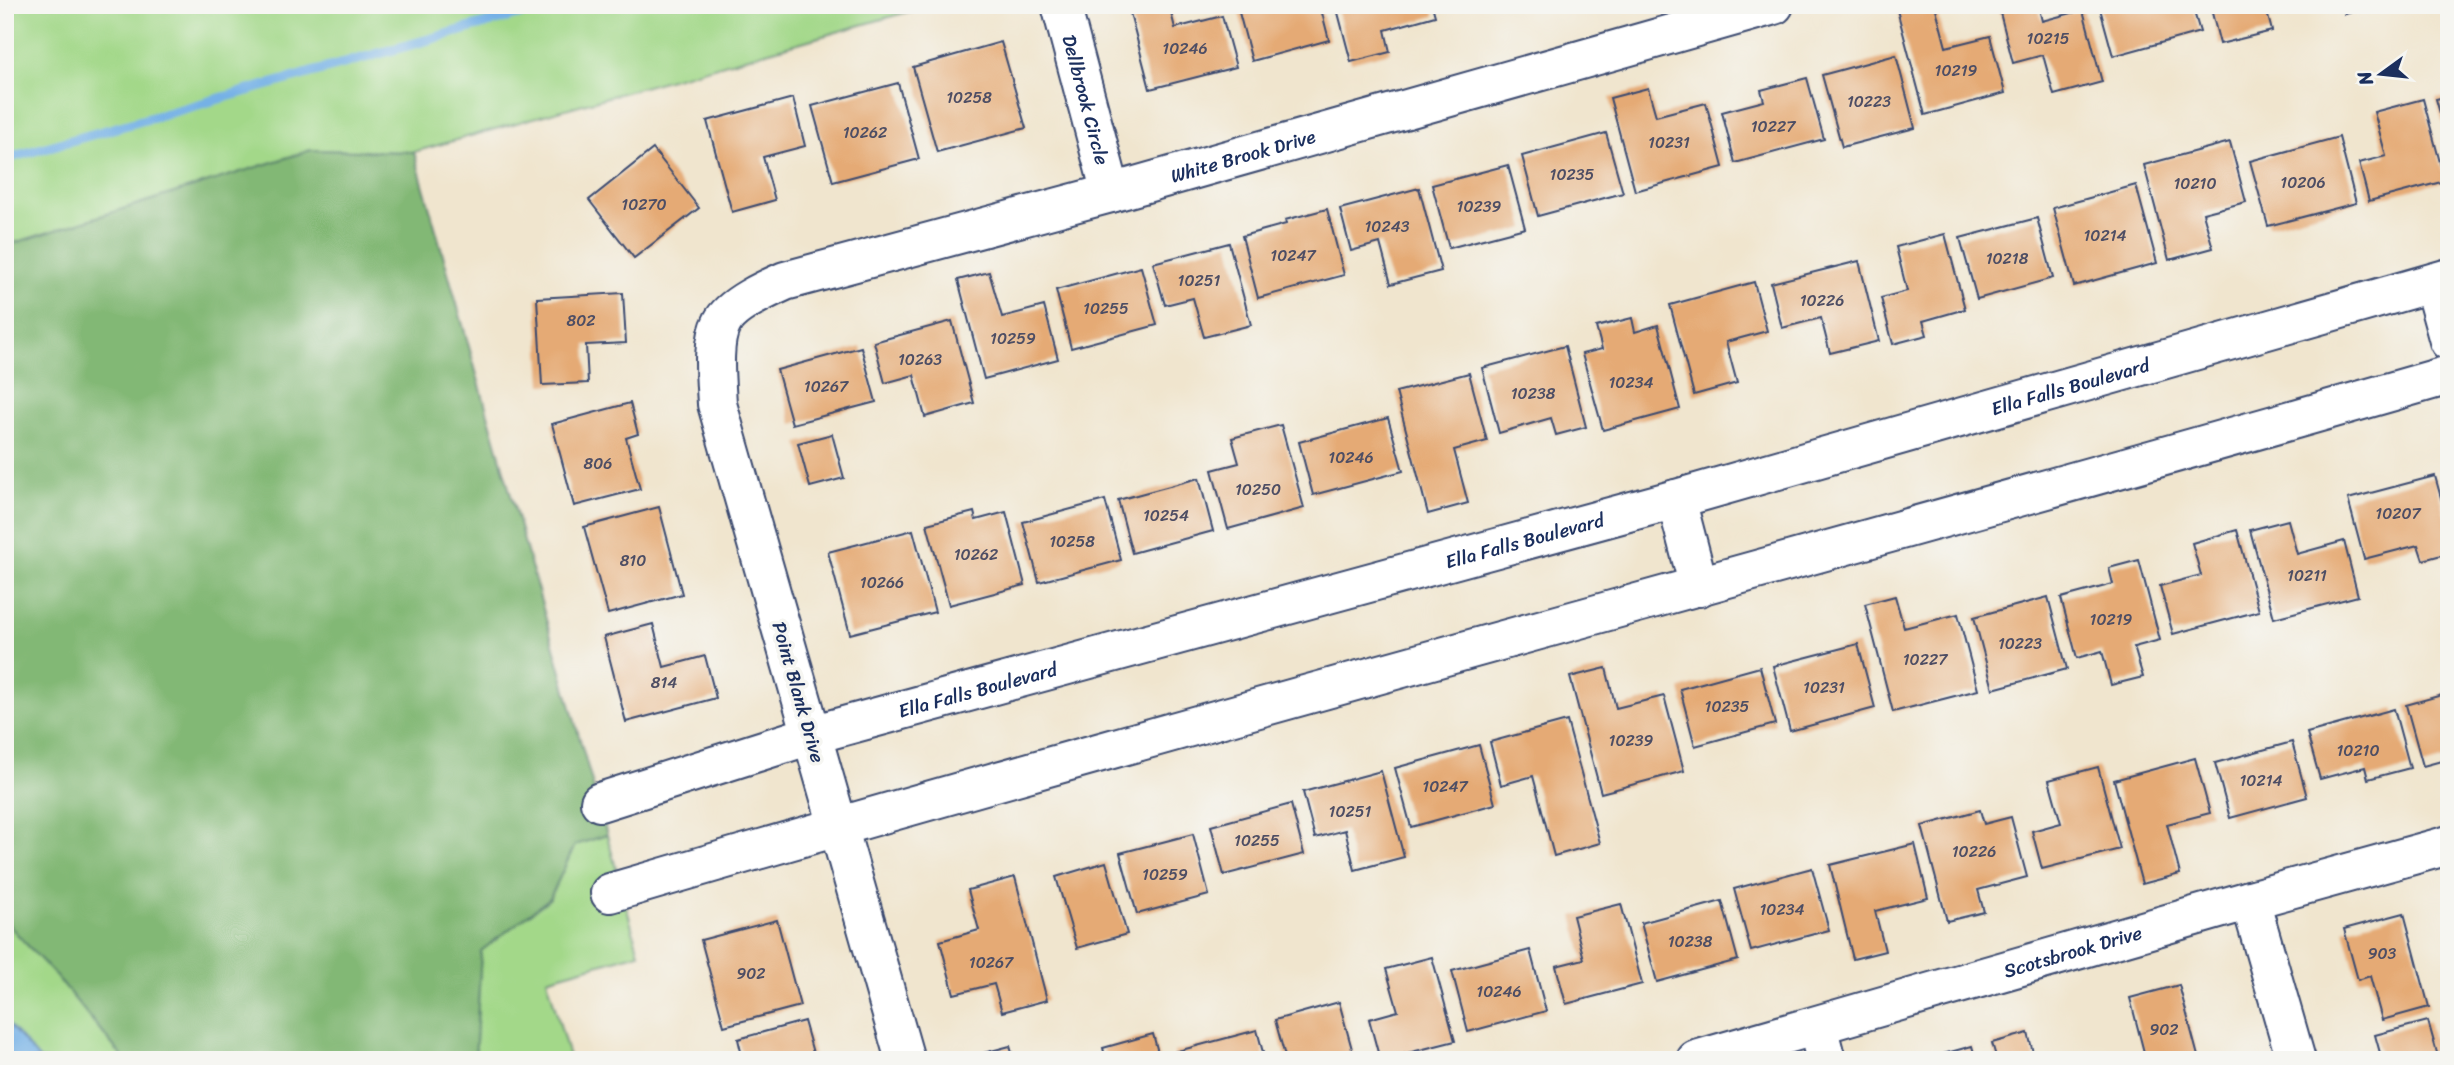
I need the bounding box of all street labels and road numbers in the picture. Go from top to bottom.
street label: Dellbrook Circle [1053,31,1119,169]
street label: White Brook Drive [1167,120,1319,192]
street label: Ella Falls Boulevard [1987,348,2155,425]
street label: Ella Falls Boulevard [1441,503,1610,578]
street label: Point Blank Drive [763,618,834,767]
street label: Ella Falls Boulevard [894,652,1063,727]
street label: Scotsbrook Drive [2000,916,2146,987]

